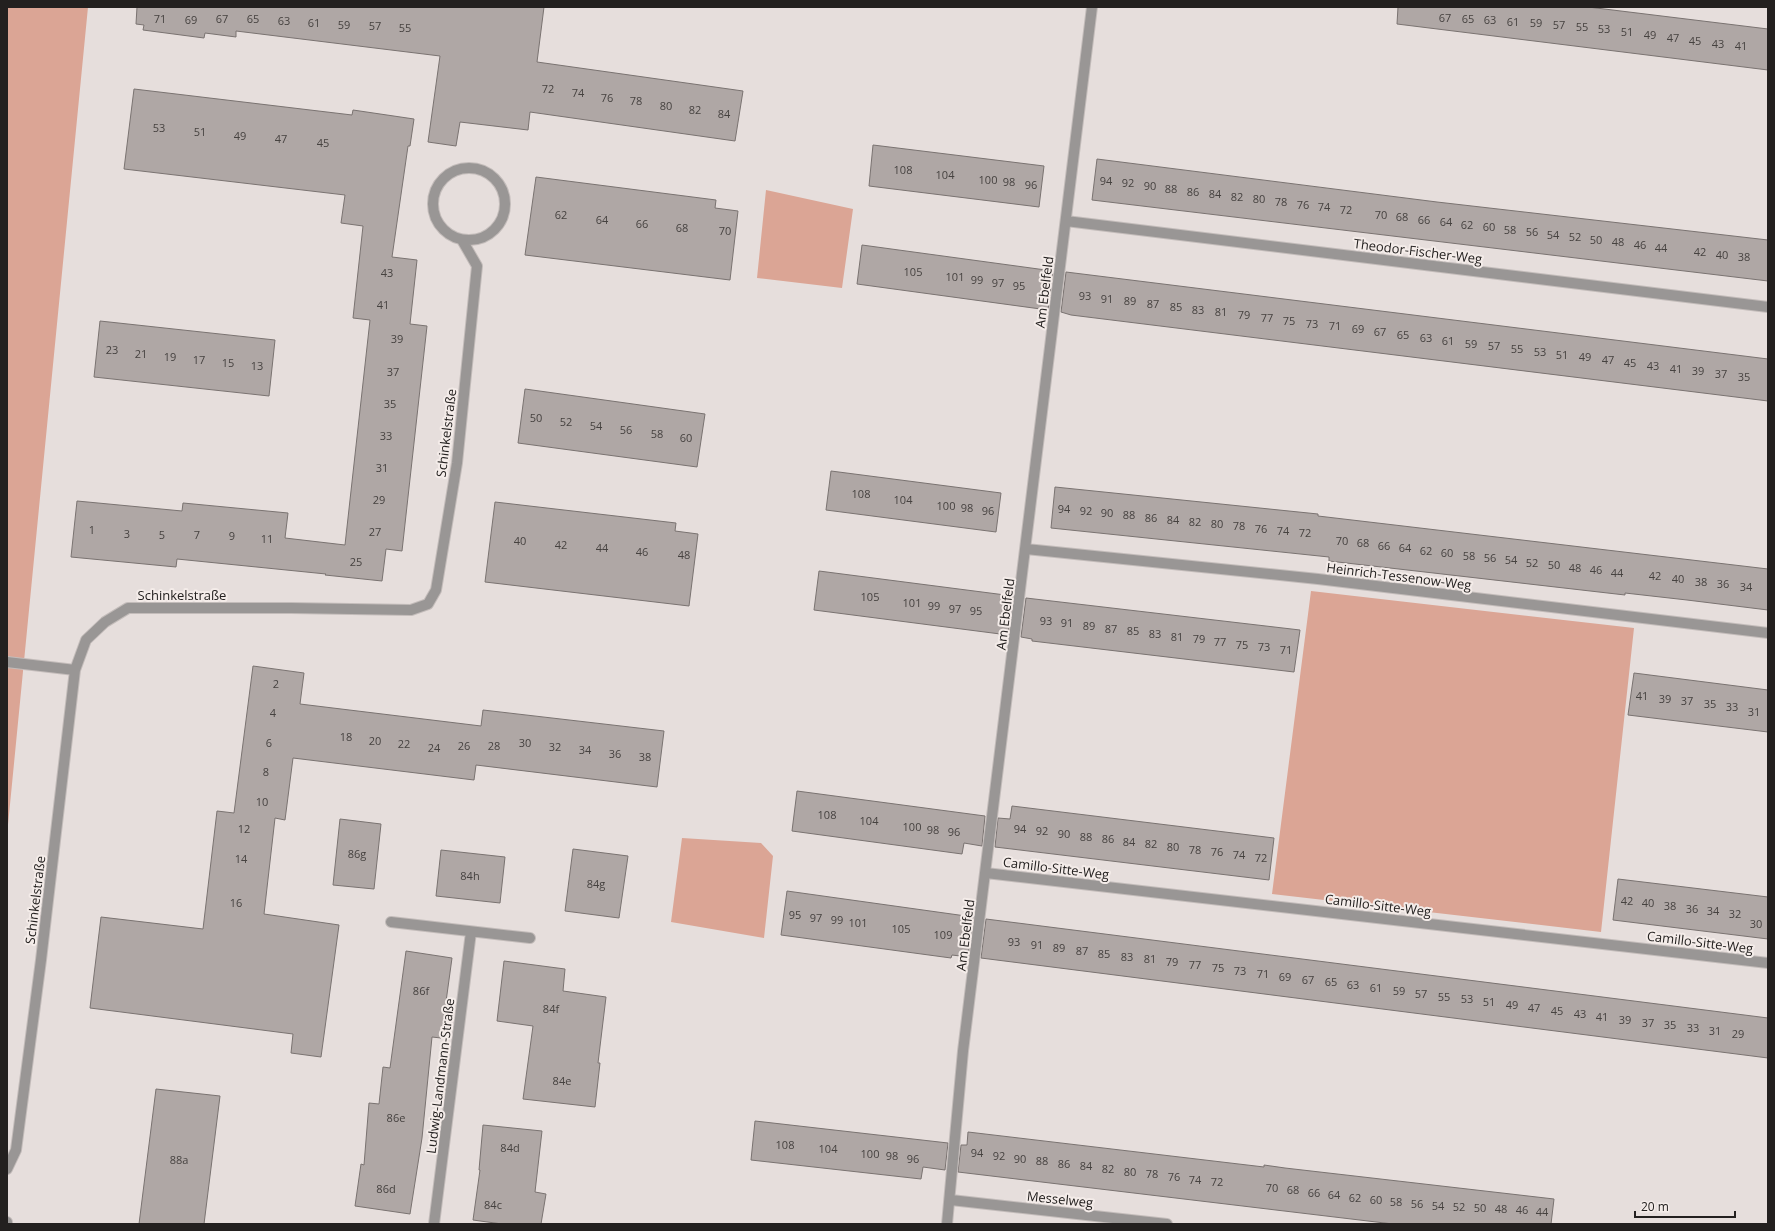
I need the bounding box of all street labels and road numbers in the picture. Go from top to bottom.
street label: Theodor-Fischer-Weg [1353,234,1483,268]
street label: Am Ebelfeld [1031,255,1057,329]
street label: Schinkelstraße [432,388,460,478]
street label: Heinrich-Tessenow-Weg [1326,558,1472,594]
street label: Am Ebelfeld [992,577,1018,651]
street label: Schinkelstraße [138,586,226,604]
street label: Camillo-Sitte-Weg [1002,853,1110,883]
street label: Schinkelstraße [21,855,49,945]
street label: Camillo-Sitte-Weg [1324,890,1432,920]
street label: Am Ebelfeld [952,898,978,972]
street label: Camillo-Sitte-Weg [1646,927,1754,957]
street label: Ludwig-Landmann-Straße [422,997,458,1155]
street label: Messelweg [1026,1187,1094,1211]

